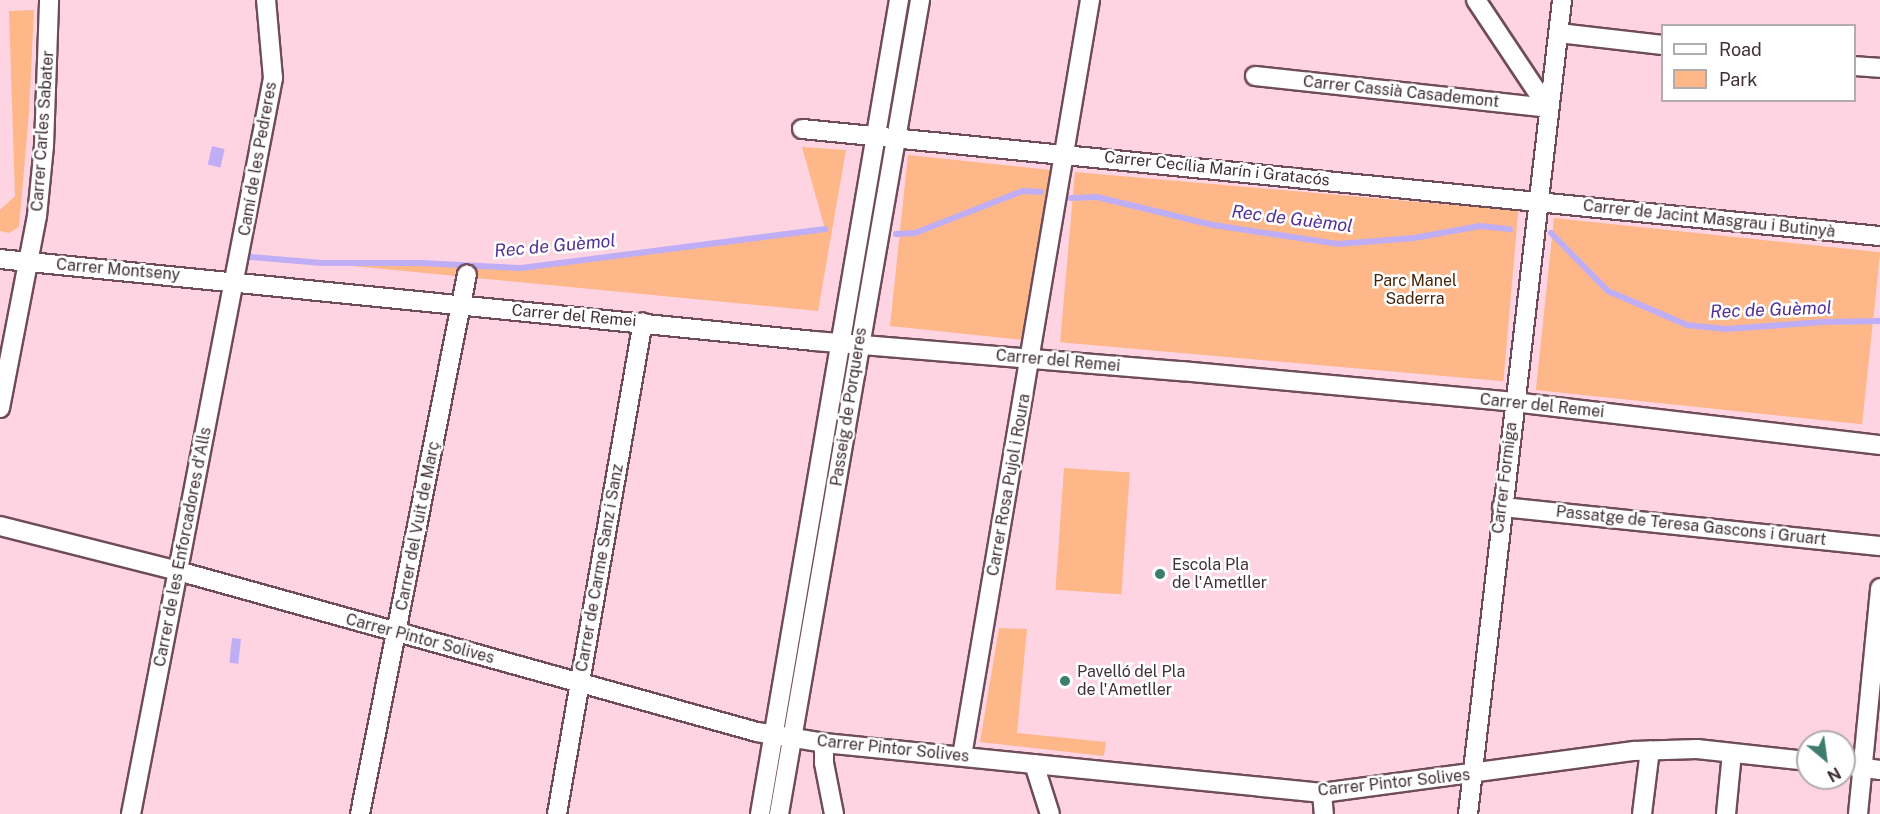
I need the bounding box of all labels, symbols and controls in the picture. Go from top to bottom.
legend [1661,24,1856,102]
text: Road [1719,39,1762,60]
street label: Carrer Carles Sabater [28,50,58,212]
text: Park [1719,69,1757,90]
street label: Carrer Cassià Casademont [1302,72,1500,112]
street label: Camí de les Pedreres [235,80,281,238]
street label: Carrer Cecília Marín i Gratacós [1103,148,1331,190]
street label: Carrer de Jacint Masgrau i Butinyà [1582,196,1836,242]
water label: Rec de Guèmol [1230,201,1354,237]
water label: Rec de Guèmol [493,230,617,262]
street label: Carrer Montseny [55,255,181,285]
park label: Parc Manel Saderra [1373,271,1457,309]
water label: Rec de Guèmol [1710,297,1832,323]
street label: Carrer del Remei [511,301,637,331]
street label: Passeig de Porqueres [827,326,871,488]
street label: Carrer del Remei [995,346,1121,376]
street label: Carrer del Remei [1479,390,1605,422]
street label: Carrer Rosa Pujol i Roura [984,392,1034,578]
street label: Carrer Formiga [1489,421,1521,535]
street label: Carrer de les Enforcadores d'Alls [150,425,216,669]
street label: Carrer del Vuit de Març [392,439,444,613]
street label: Carrer de Carme Sanz i Sanz [572,462,628,674]
street label: Passatge de Teresa Gascons i Gruart [1555,502,1827,550]
place label: Escola Pla de l'Ametller [1172,555,1267,593]
marker: Escola Pla de l'Ametller [1153,567,1167,581]
street label: Carrer Pintor Solives [344,610,496,668]
place label: Pavelló del Pla de l'Ametller [1077,662,1186,700]
marker: Pavelló del Pla de l'Ametller [1058,674,1072,688]
north arrow [1796,730,1856,790]
street label: Carrer Pintor Solives [816,731,970,767]
text: N [1824,763,1844,786]
street label: Carrer Pintor Solives [1317,765,1471,801]

